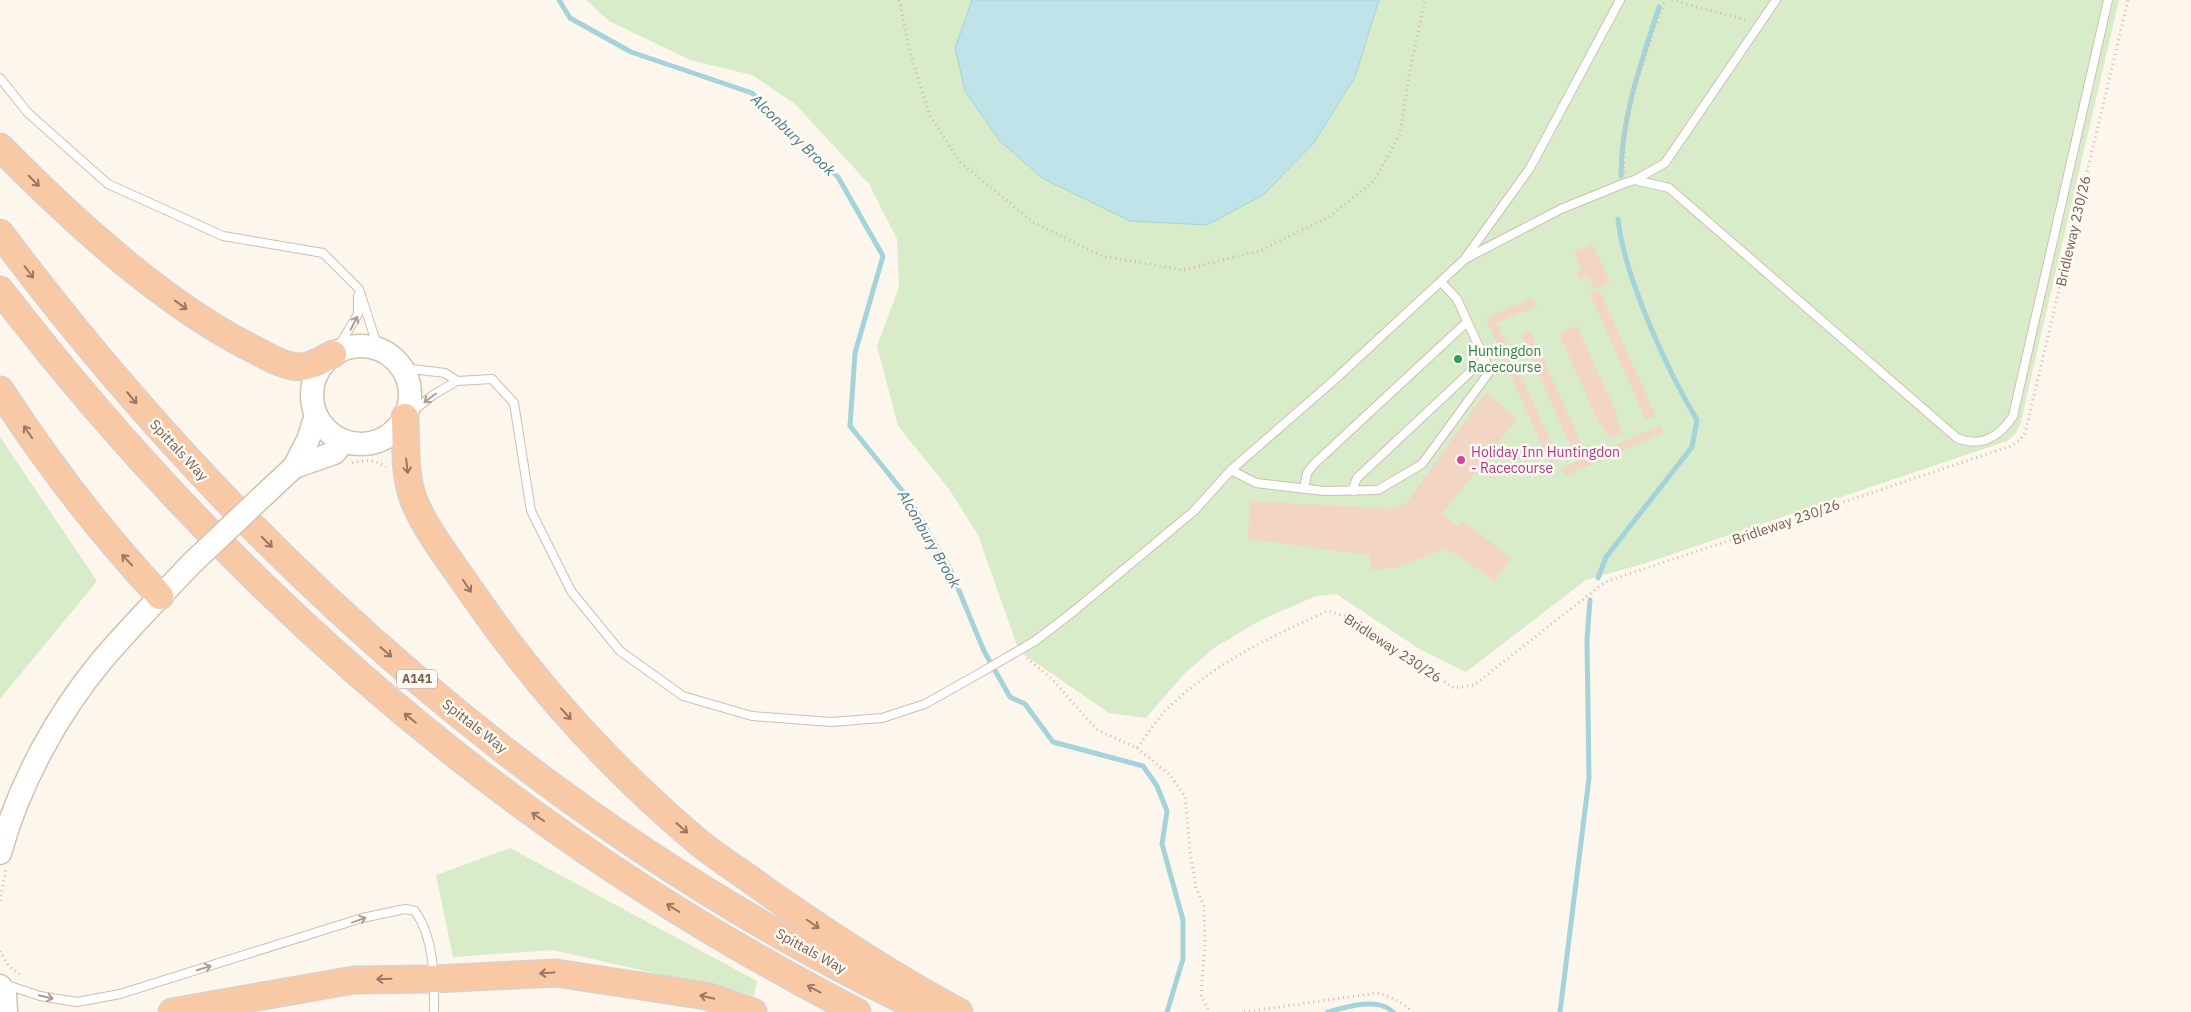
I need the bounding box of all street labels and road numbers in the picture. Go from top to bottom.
street label: Bridleway 230/26 [2052,174,2094,288]
street label: Spittals Way [146,415,212,485]
street label: Bridleway 230/26 [1730,495,1842,549]
street label: Bridleway 230/26 [1341,610,1445,686]
road number: A141 [397,670,437,689]
street label: Spittals Way [439,695,511,757]
street label: Spittals Way [773,924,849,978]

